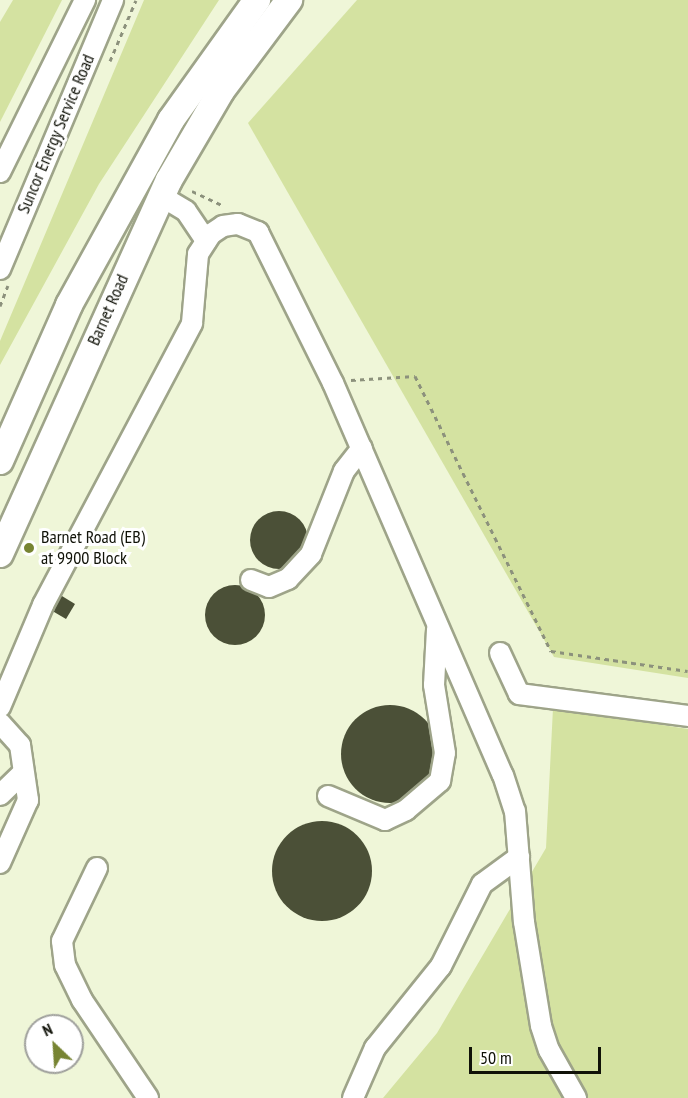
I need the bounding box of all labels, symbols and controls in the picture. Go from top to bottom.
street label: Suncor Energy Service Road [13,51,99,217]
street label: Barnet Road [83,271,133,349]
place label: Barnet Road (EB) at 9900 Block [41,527,145,570]
marker: Barnet Road (EB) at 9900 Block [22,541,36,555]
north arrow [24,1014,84,1074]
text: N [39,1019,55,1040]
scale bar [472,1035,604,1073]
text: 50 m [480,1046,512,1069]

